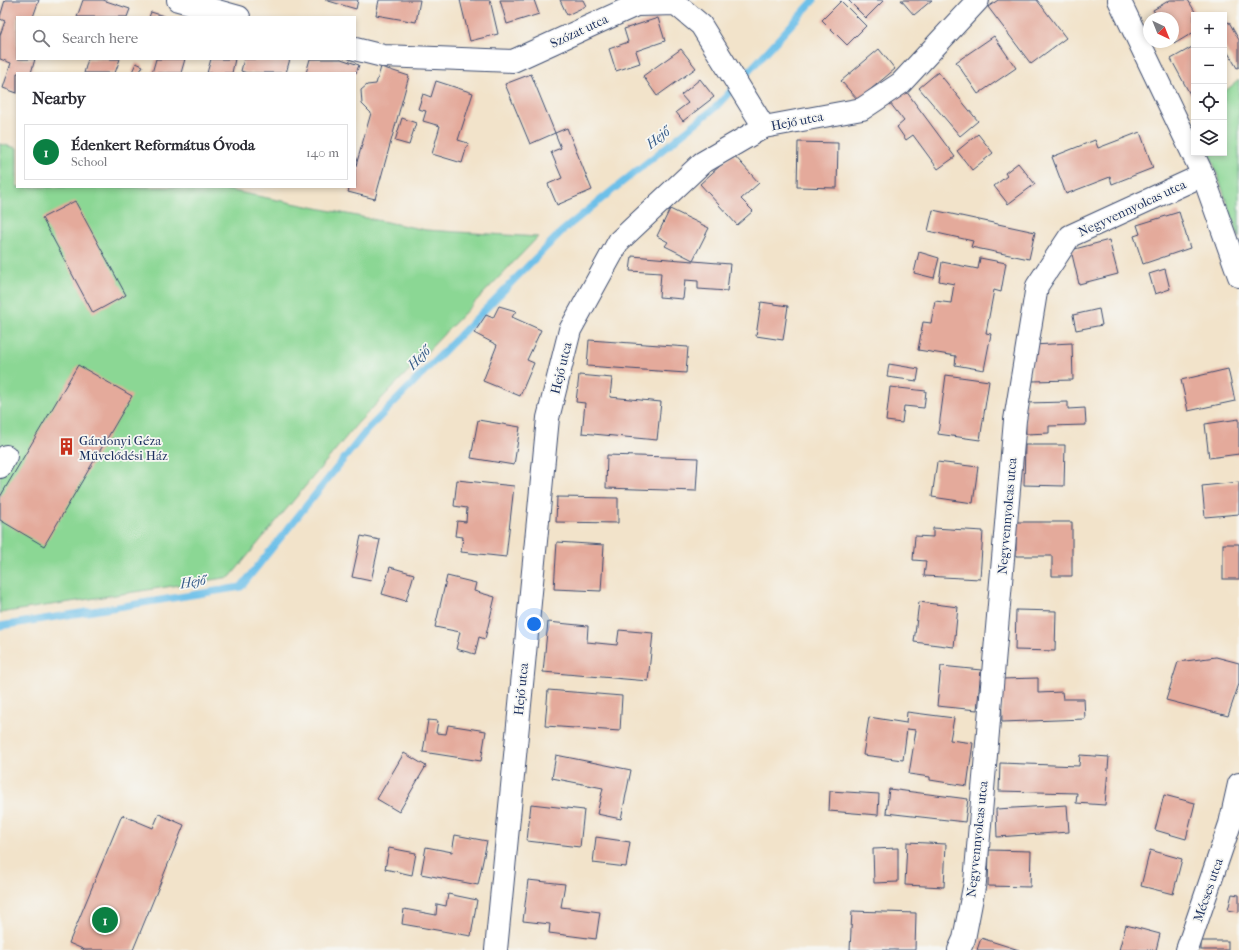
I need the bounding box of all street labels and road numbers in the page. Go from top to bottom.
street label: Szózat utca [548,11,611,51]
street label: Hejő utca [770,108,825,133]
street label: Negyvennyolcas utca [1076,176,1189,240]
street label: Hejő utca [547,340,575,395]
street label: Negyvennyolcas utca [994,456,1020,575]
street label: Hejő utca [511,661,531,716]
street label: Negyvennyolcas utca [963,779,991,898]
street label: Mécses utca [1190,855,1226,924]

